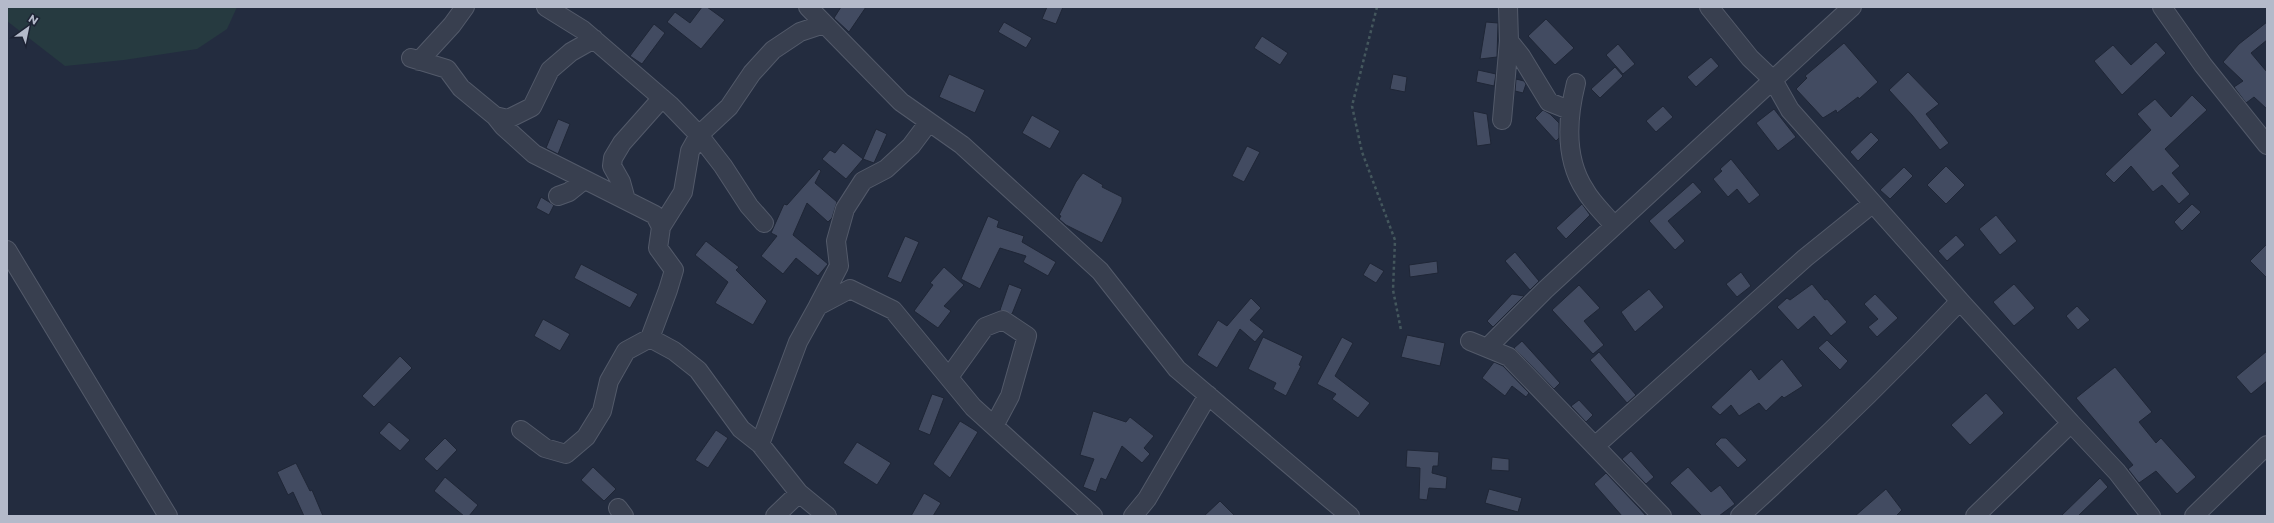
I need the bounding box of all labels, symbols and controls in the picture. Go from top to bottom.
north arrow [8,8,48,48]
text: N [26,11,41,28]

